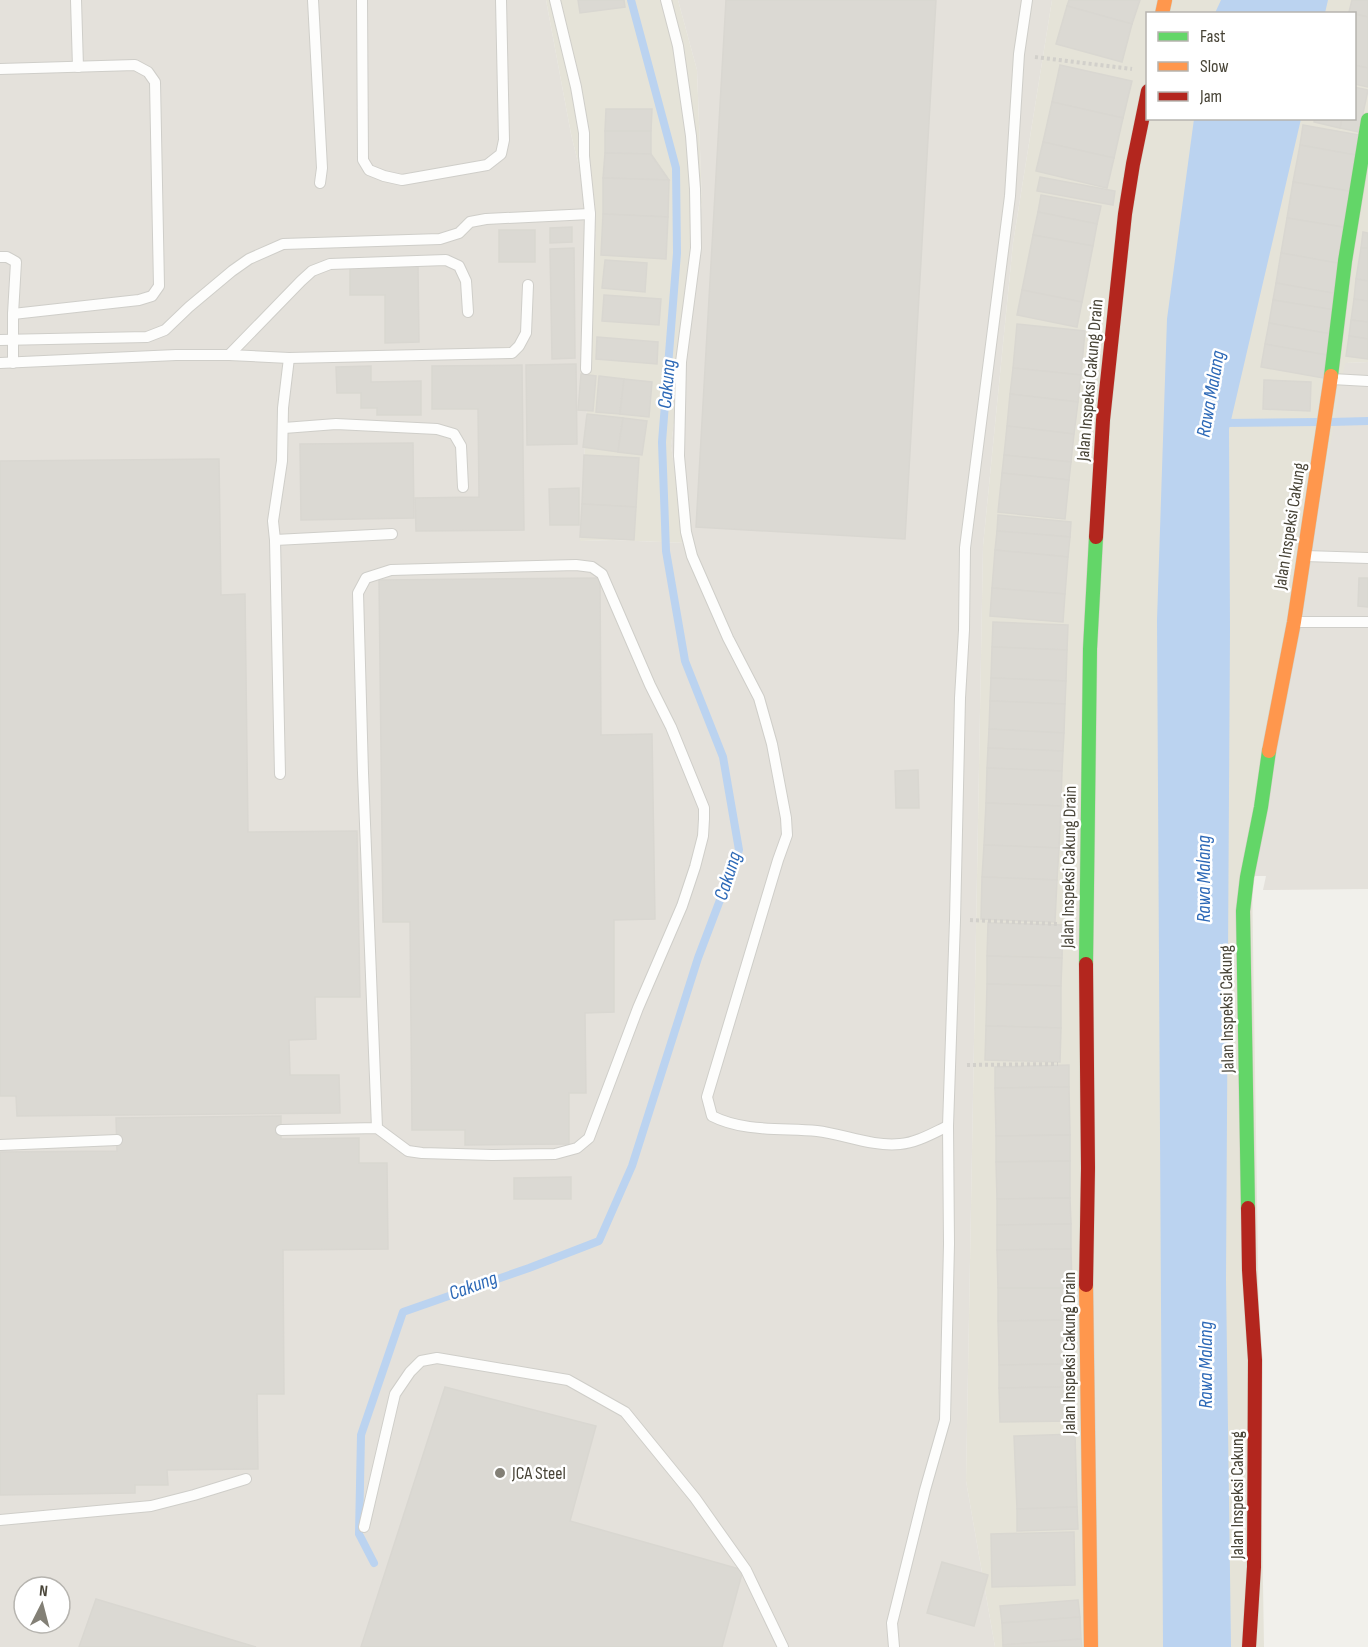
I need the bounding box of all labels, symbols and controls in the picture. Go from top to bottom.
legend [1146,12,1356,120]
text: Fast [1200,26,1226,47]
text: Slow [1200,56,1229,77]
text: Jam [1199,86,1222,107]
street label: Jalan Inspeksi Cakung Drain [1072,298,1108,463]
water label: Rawa Malang [1192,349,1230,439]
water label: Cakung [653,358,681,410]
street label: Jalan Inspeksi Cakung [1269,461,1310,592]
street label: Jalan Inspeksi Cakung Drain [1057,786,1081,949]
water label: Rawa Malang [1192,835,1216,923]
water label: Cakung [709,849,747,903]
street label: Jalan Inspeksi Cakung [1215,945,1239,1074]
water label: Cakung [446,1266,500,1306]
street label: Jalan Inspeksi Cakung Drain [1059,1272,1080,1435]
water label: Rawa Malang [1194,1321,1218,1409]
street label: Jalan Inspeksi Cakung [1227,1431,1248,1560]
place label: JCA Steel [511,1463,566,1484]
marker: JCA Steel [493,1466,507,1480]
north arrow [12,1575,72,1635]
text: N [38,1582,49,1601]

